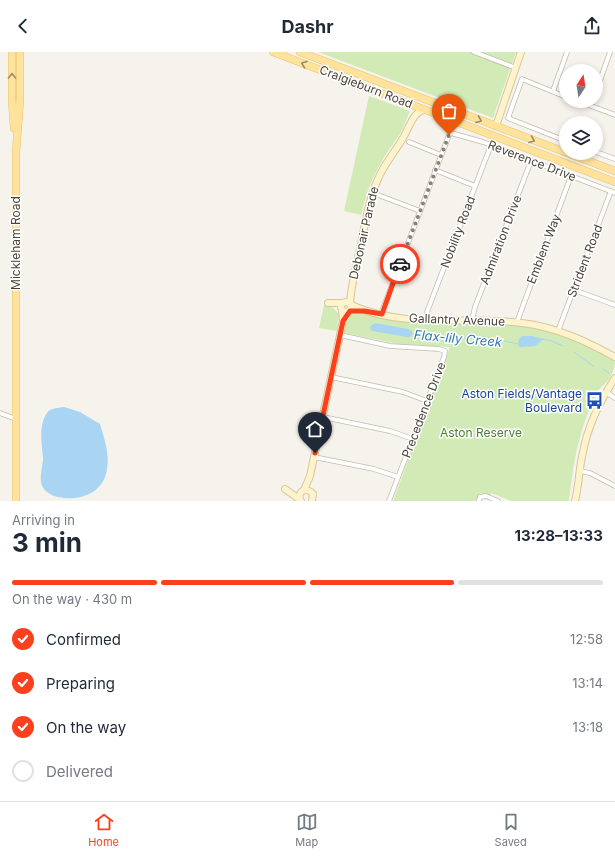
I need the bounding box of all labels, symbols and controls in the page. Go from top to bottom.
icon: back [12,15,34,37]
icon: share [581,15,603,37]
text: Dashr [281,16,334,37]
one-way arrow [300,60,307,68]
street label: Craigieburn Road [317,62,415,111]
north arrow [559,64,603,108]
map controls [559,64,603,160]
one-way arrow [8,73,16,79]
pin [432,94,466,135]
icon: bag [438,100,460,122]
one-way arrow [476,115,483,123]
button: layers [559,116,603,160]
one-way arrow [529,136,536,144]
street label: Reverence Drive [486,137,578,184]
street label: Debonair Parade [346,185,381,281]
street label: Admiration Drive [477,193,524,287]
street label: Nobility Road [437,194,478,270]
street label: Mickleham Road [8,196,23,290]
street label: Emblem Way [523,212,564,286]
street label: Strident Road [564,222,605,299]
courier [380,244,420,284]
icon: car [389,253,411,275]
street label: Gallantry Avenue [409,310,505,329]
water label: Flax-lily Creek [413,326,504,350]
street label: Precedence Drive [398,360,449,460]
place label: Aston Fields/Vantage Boulevard [461,386,582,415]
bus stop icon: Aston Fields/Vantage Boulevard [585,391,605,411]
pin [298,412,332,453]
icon: home [304,418,326,440]
park label: Aston Reserve [440,425,522,440]
text: Arriving in [12,512,75,528]
text: 13:28–13:33 [515,526,603,545]
text: 3 min [12,527,82,558]
text: On the way · 430 m [12,591,132,607]
icon: check [12,628,34,650]
text: Confirmed [46,630,121,649]
text: 12:58 [570,631,603,647]
icon: check [12,672,34,694]
text: Preparing [46,674,115,693]
text: 13:14 [572,675,603,691]
icon: check [12,716,34,738]
text: On the way [46,718,126,737]
text: 13:18 [573,719,603,735]
text: Delivered [46,762,113,781]
tab: Home [88,811,119,849]
tab: Map [295,811,318,849]
tab: Saved [495,811,527,849]

